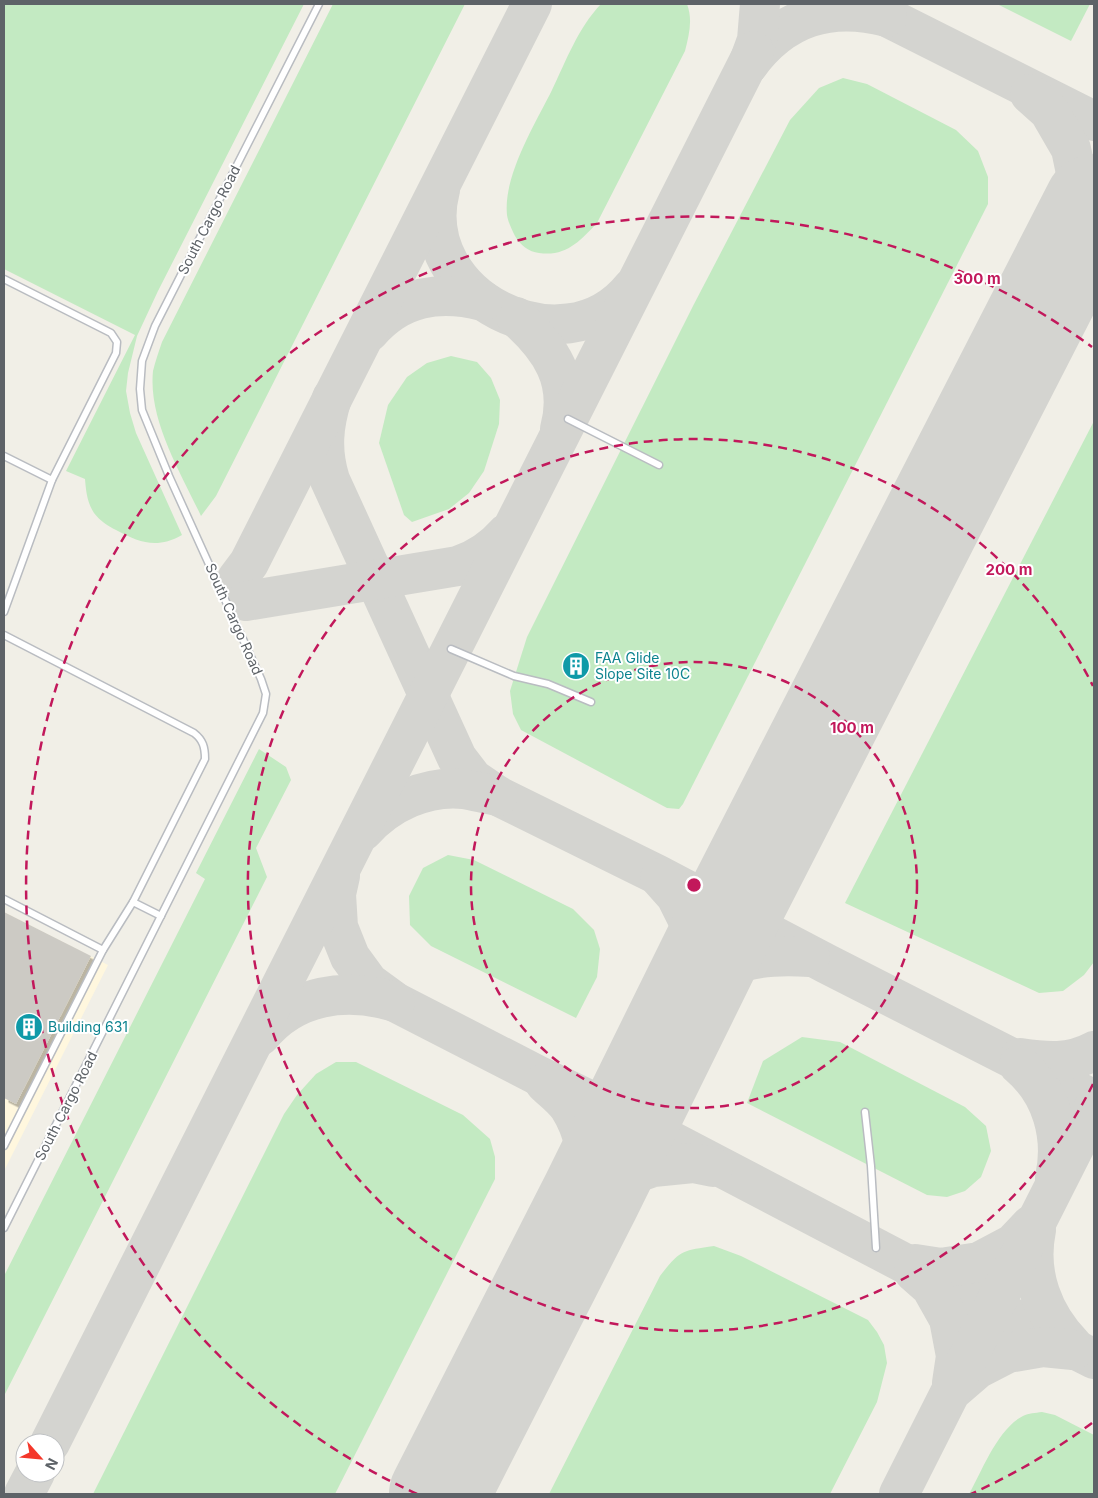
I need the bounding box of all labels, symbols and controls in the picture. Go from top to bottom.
street label: South Cargo Road [174,162,243,277]
text: 300 m [953,269,1001,288]
street label: South Cargo Road [202,560,267,677]
text: 200 m [986,560,1032,579]
place label: FAA Glide Slope Site 10C [595,649,690,682]
building icon: FAA Glide Slope Site 10C [561,651,591,681]
text: 100 m [830,718,874,737]
centre of rings [685,876,703,894]
building icon: Building 631 [14,1012,44,1042]
place label: Building 631 [48,1018,128,1035]
street label: South Cargo Road [31,1048,100,1163]
north arrow [15,1433,65,1483]
text: N [42,1456,62,1473]

